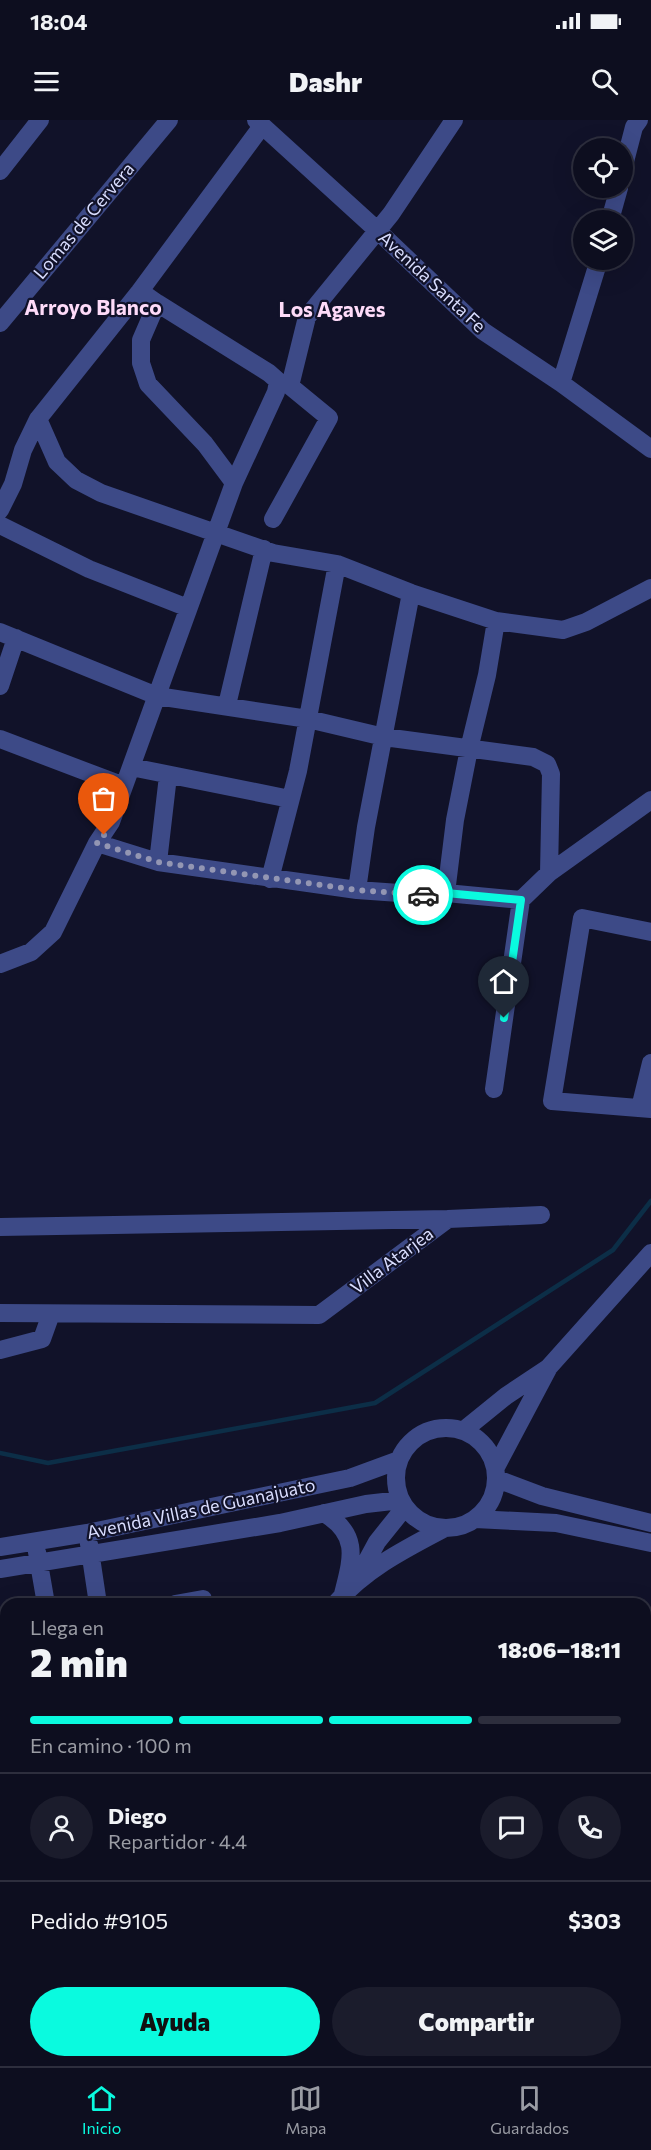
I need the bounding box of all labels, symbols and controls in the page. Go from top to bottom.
text: 18:04 [30,8,88,35]
icon: menu [30,65,63,98]
text: Dashr [289,65,362,98]
icon: search [588,65,621,98]
map controls [573,138,633,270]
button: locate [573,138,633,198]
street label: Lomas de Cervera [28,158,138,283]
button: layers [573,210,633,270]
street label: Avenida Santa Fe [375,226,491,336]
district label: Arroyo Blanco [24,294,162,319]
district label: Los Agaves [279,296,386,321]
pin [78,773,129,835]
icon: bag [87,782,120,815]
courier [393,865,453,925]
icon: car [407,879,440,912]
pin [478,956,529,1018]
icon: home [487,965,520,998]
street label: Villa Atarjea [346,1222,437,1299]
street label: Avenida Villas de Guanajuato [84,1473,317,1543]
text: Llega en [30,1615,104,1639]
text: 18:06–18:11 [498,1636,621,1663]
text: 2 min [30,1637,128,1685]
text: En camino · 100 m [30,1733,192,1757]
button: person [30,1796,93,1859]
button: chat [480,1796,543,1859]
button: phone [558,1796,621,1859]
text: Diego [108,1802,167,1829]
text: Repartidor · 4.4 [108,1829,247,1853]
text: Pedido #9105 [30,1907,168,1934]
text: $303 [568,1907,621,1934]
button: Ayuda [30,1987,320,2056]
button: Compartir [332,1987,621,2056]
tab: Inicio [82,2082,121,2137]
tab: Mapa [285,2082,327,2137]
tab: Guardados [490,2082,569,2137]

